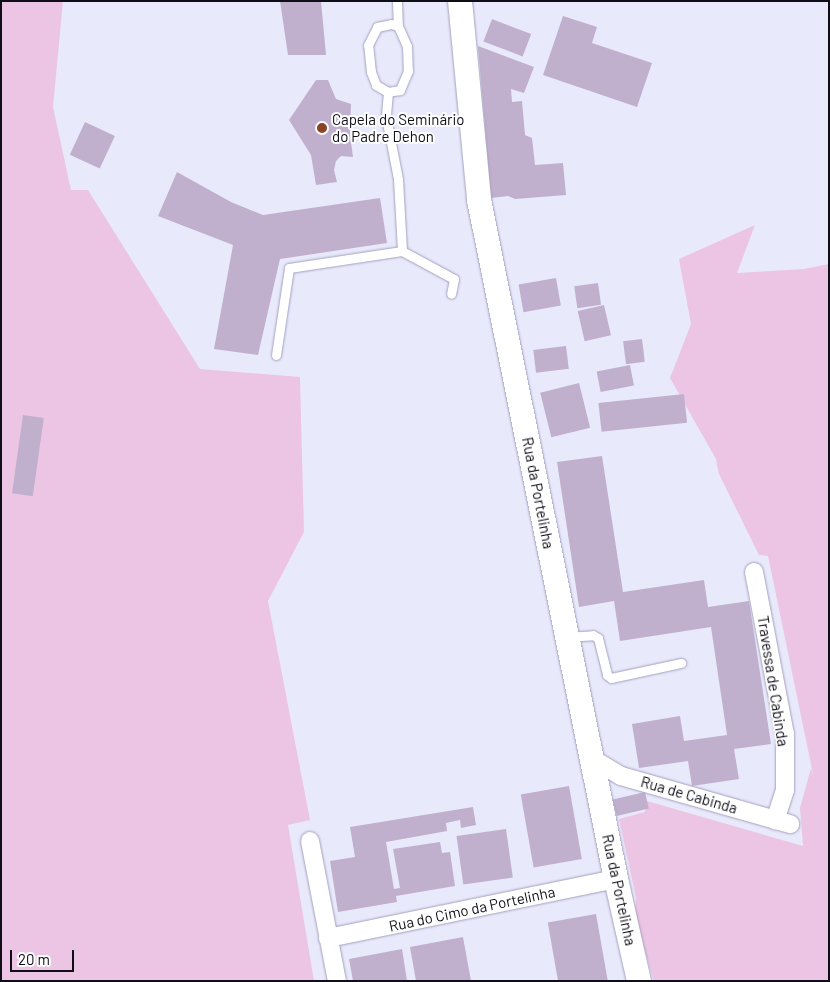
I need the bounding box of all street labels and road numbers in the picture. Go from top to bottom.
street label: Rua da Portelinha [518,436,558,550]
street label: Travessa de Cabinda [754,614,792,748]
street label: Rua de Cabinda [639,773,739,817]
street label: Rua da Portelinha [598,833,640,947]
street label: Rua do Cimo da Portelinha [387,883,557,935]

